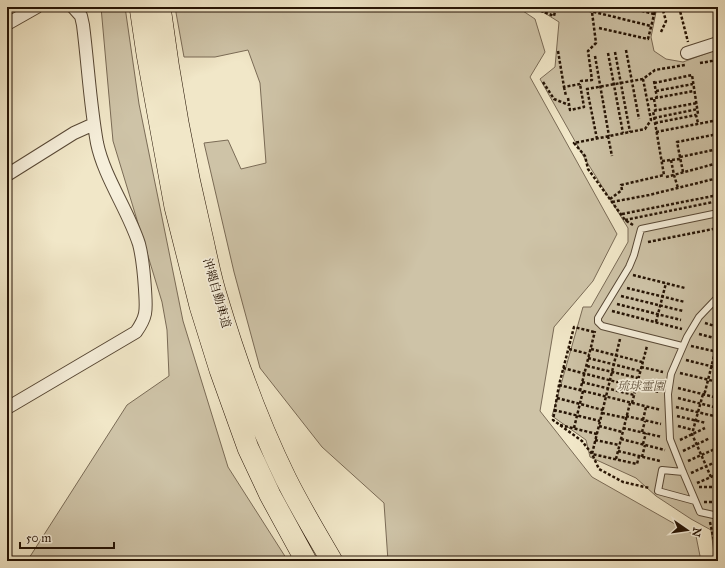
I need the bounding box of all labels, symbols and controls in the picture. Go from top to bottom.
street label: 沖縄自動車道 [200,256,234,330]
park label: 琉球霊園 [617,379,667,393]
north arrow [667,510,707,550]
scale bar [20,524,114,550]
text: N [689,526,704,539]
text: 50 m [26,531,51,545]

